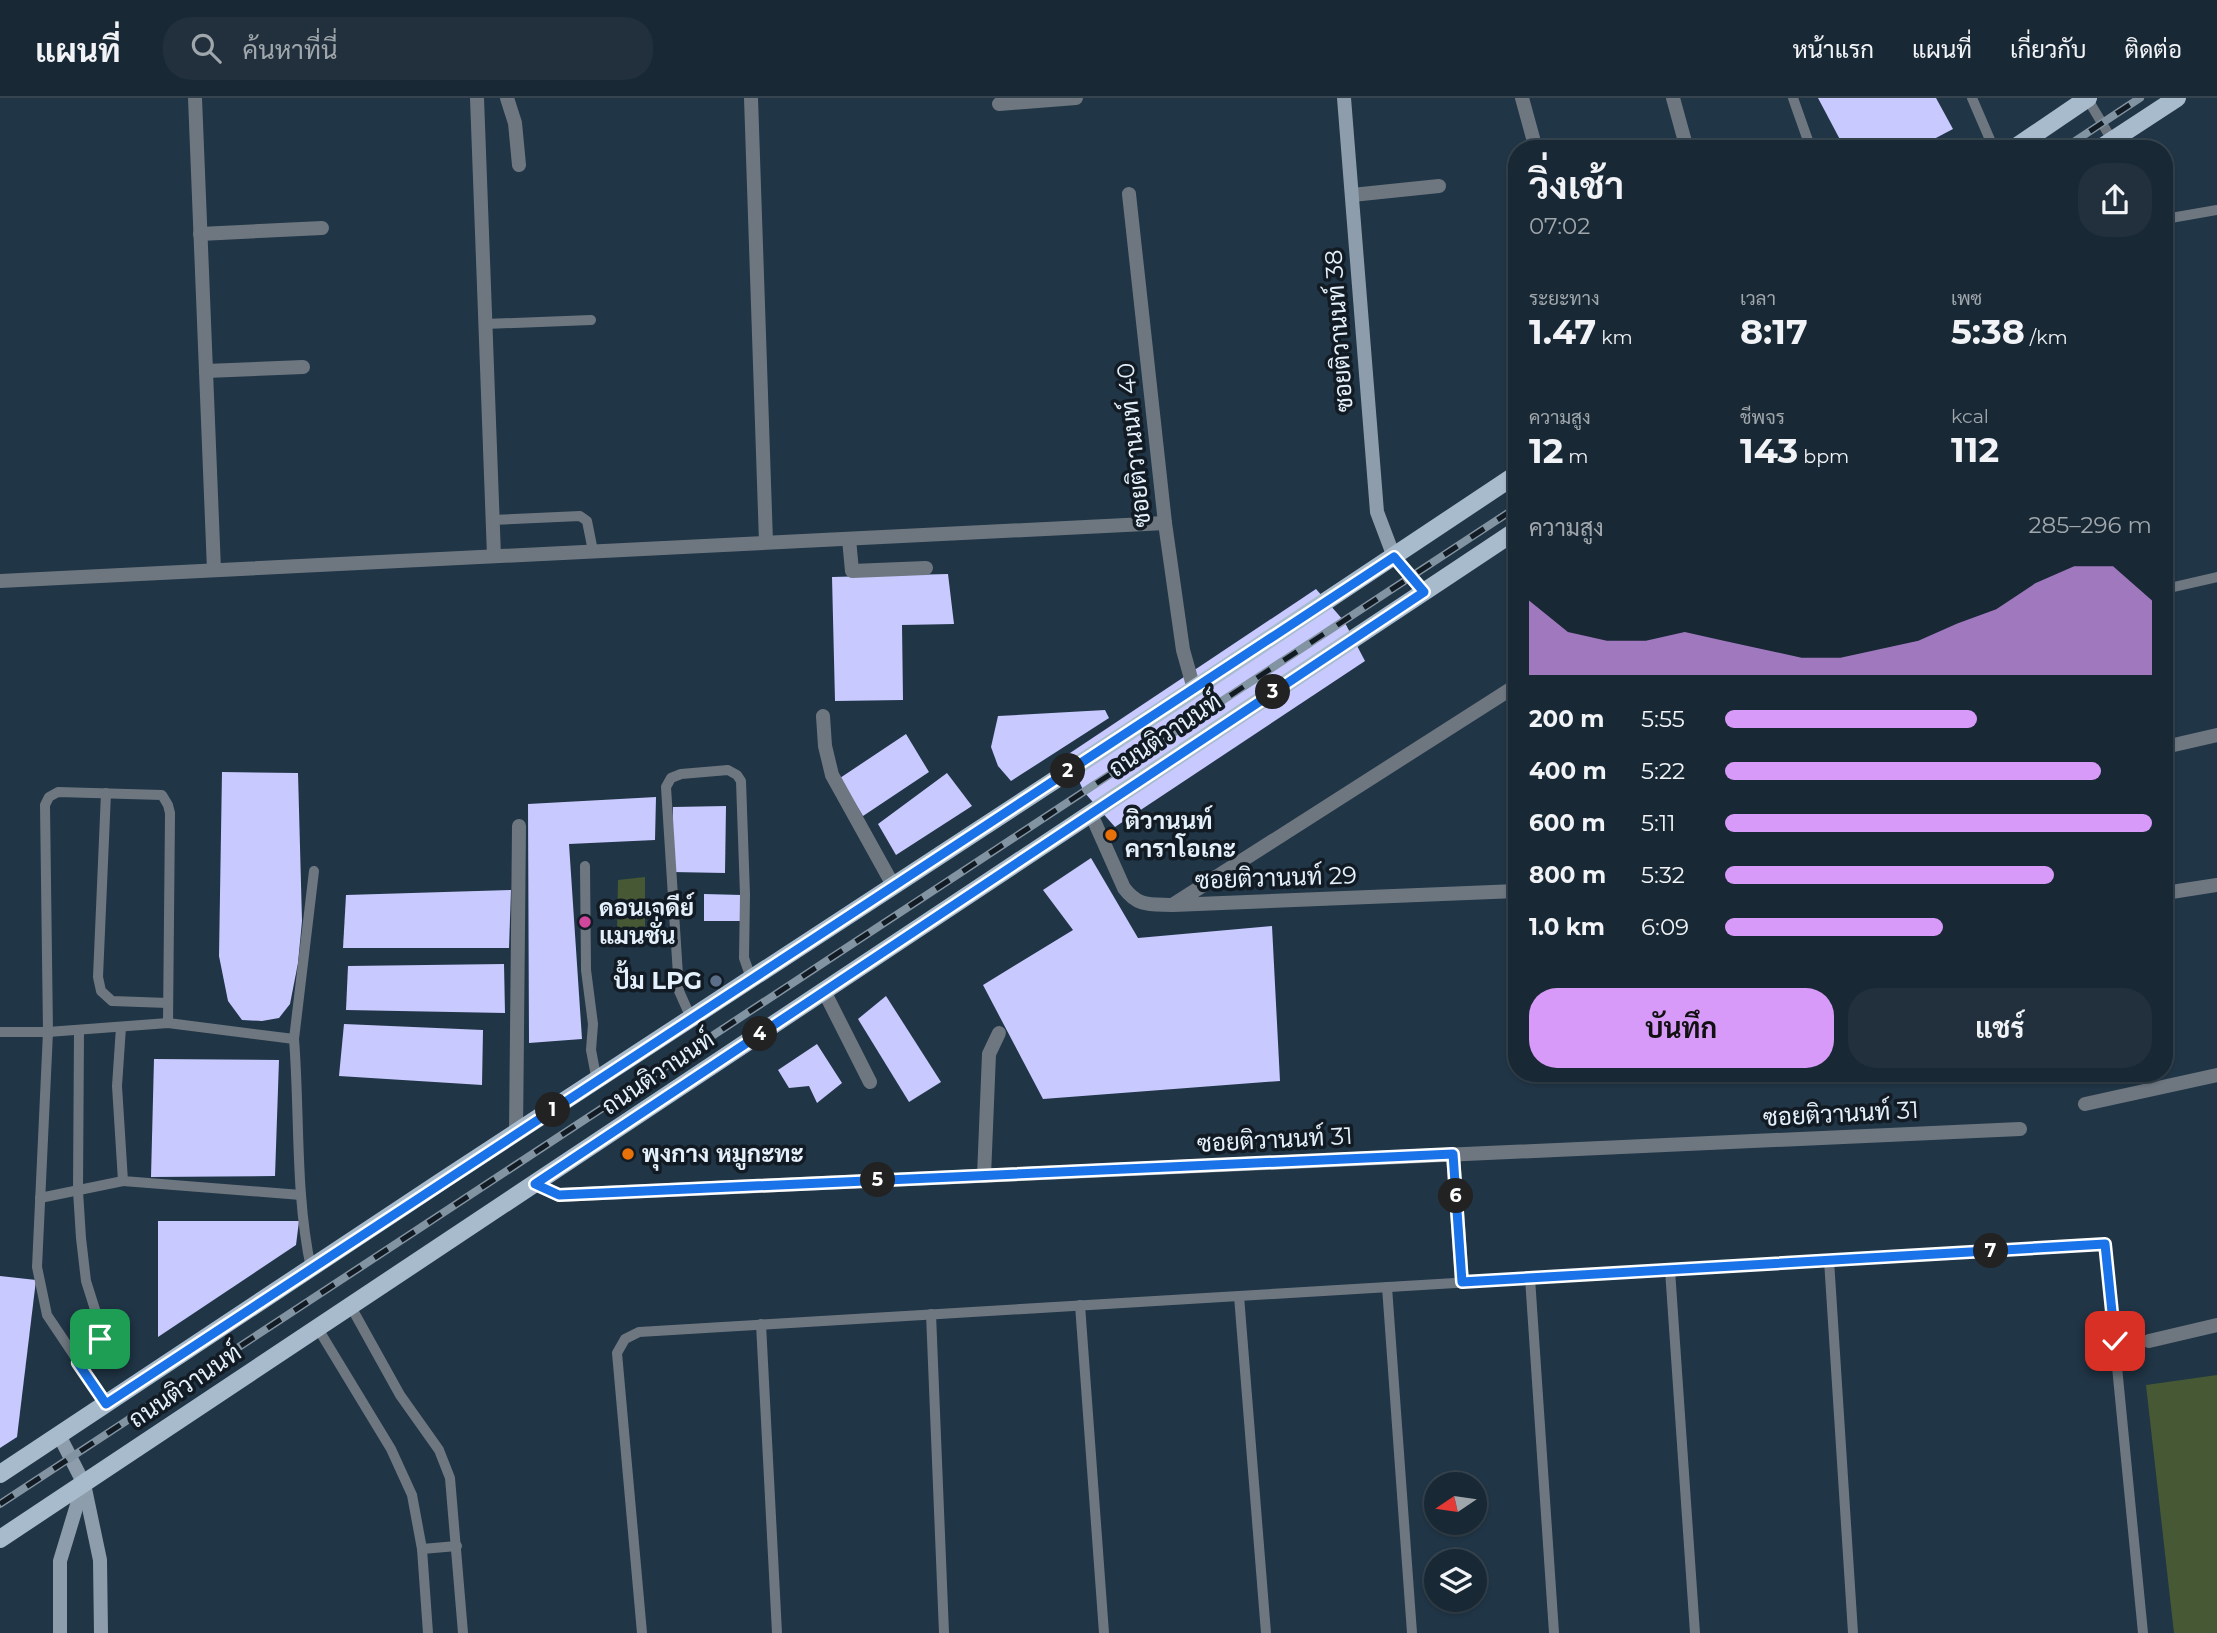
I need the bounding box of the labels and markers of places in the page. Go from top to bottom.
pin: 3 [1256,674,1290,710]
pin: 2 [1050,754,1086,788]
place label: ติวานนท์ คาราโอเกะ [1125,805,1236,863]
marker: ติวานนท์ คาราโอเกะ [1103,827,1119,843]
place label: ดอนเจดีย์ แมนชั่น [599,892,695,950]
marker: ดอนเจดีย์ แมนชั่น [577,914,593,930]
place label: ปั้ม LPG [613,960,702,995]
marker: ปั้ม LPG [708,973,724,989]
pin: 4 [742,1016,778,1052]
pin: 1 [536,1093,570,1128]
place label: พุงกาง หมูกะทะ [642,1139,804,1171]
marker: พุงกาง หมูกะทะ [620,1146,636,1162]
pin: 5 [860,1162,896,1198]
pin: 6 [1438,1178,1474,1214]
pin: 7 [1974,1234,2008,1268]
pin [70,1309,130,1369]
pin [2085,1311,2145,1371]

